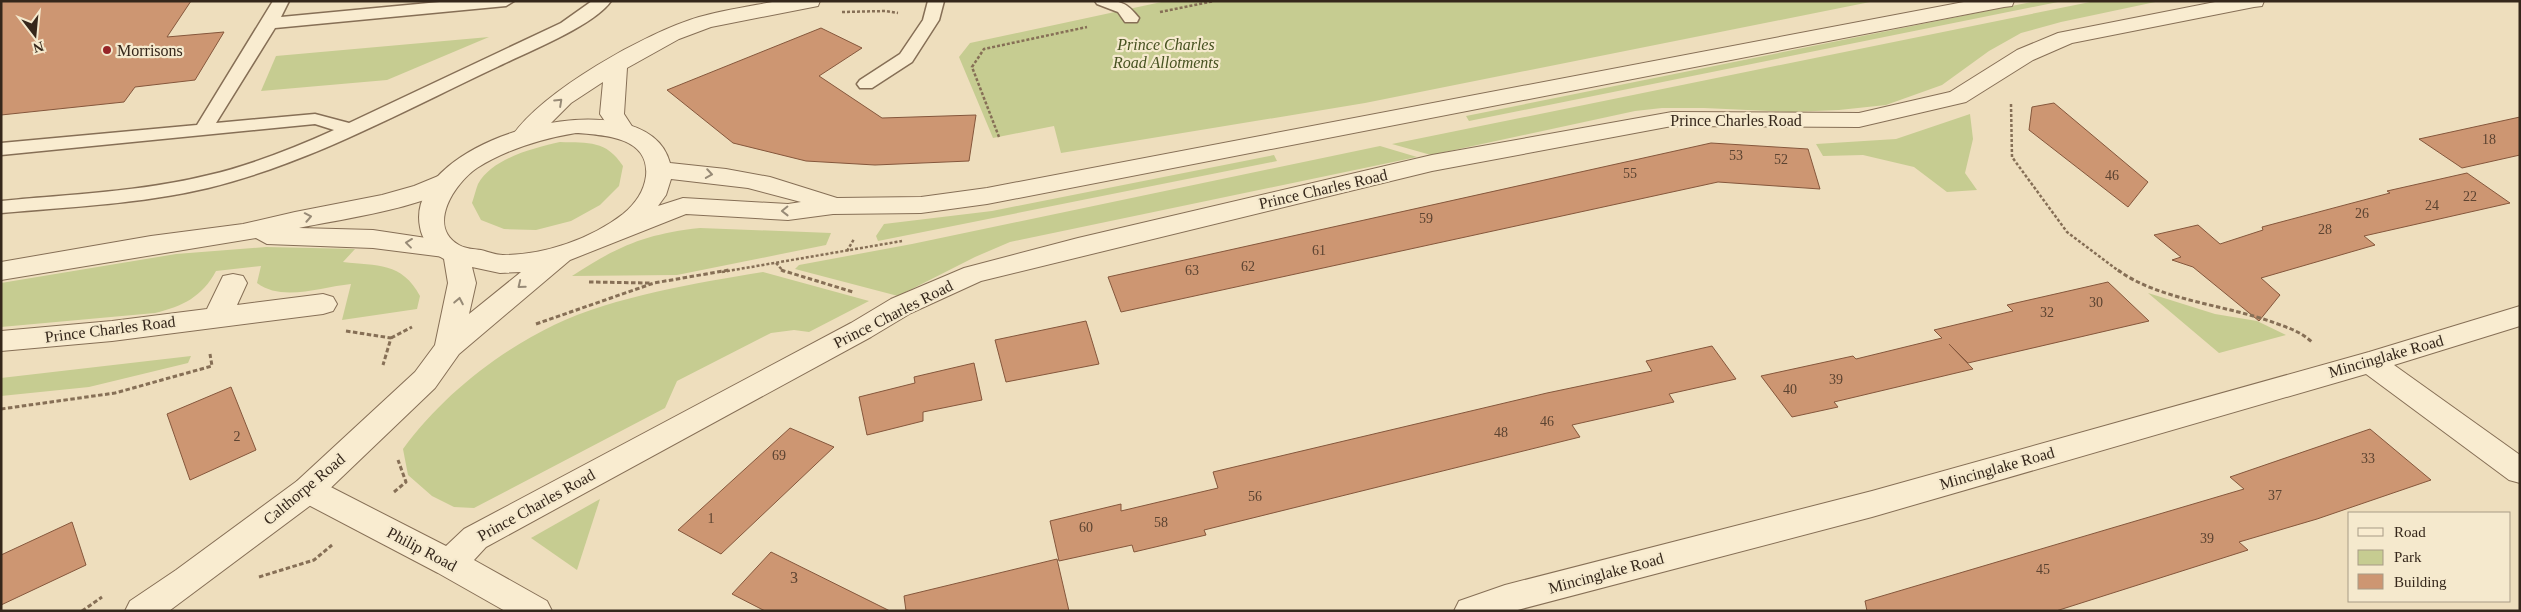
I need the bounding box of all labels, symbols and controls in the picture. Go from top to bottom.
north arrow [10,10,60,60]
park label: Prince Charles Road Allotments [1112,36,1219,71]
text: N [32,38,45,56]
place label: Morrisons [117,42,183,59]
marker: Morrisons [101,44,113,56]
one-way arrow [553,99,562,108]
street label: Prince Charles Road [1670,112,1802,129]
house number: 18 [2482,132,2496,147]
house number: 53 [1729,148,1743,163]
house number: 52 [1774,152,1788,167]
street label: Prince Charles Road [1257,166,1389,212]
house number: 55 [1623,166,1637,181]
house number: 46 [2105,168,2119,183]
one-way arrow [705,169,713,179]
house number: 22 [2463,189,2477,204]
house number: 24 [2425,198,2439,213]
one-way arrow [780,206,788,216]
house number: 26 [2355,206,2369,221]
house number: 59 [1419,211,1433,226]
one-way arrow [303,213,312,223]
house number: 28 [2318,222,2332,237]
one-way arrow [404,238,412,249]
house number: 61 [1312,243,1326,258]
house number: 62 [1241,259,1255,274]
house number: 63 [1185,263,1199,278]
street label: Prince Charles Road [831,277,955,351]
one-way arrow [518,280,527,289]
house number: 30 [2089,295,2103,310]
one-way arrow [453,296,463,305]
house number: 32 [2040,305,2054,320]
street label: Prince Charles Road [44,313,176,345]
street label: Mincinglake Road [2327,331,2446,381]
house number: 39 [1829,372,1843,387]
house number: 40 [1783,382,1797,397]
house number: 46 [1540,414,1554,429]
house number: 48 [1494,425,1508,440]
house number: 2 [234,429,241,444]
street label: Mincinglake Road [1938,443,2057,493]
house number: 69 [772,448,786,463]
street label: Calthorpe Road [260,450,349,529]
house number: 33 [2361,451,2375,466]
street label: Prince Charles Road [474,466,598,544]
house number: 37 [2268,488,2282,503]
house number: 56 [1248,489,1262,504]
house number: 1 [708,511,715,526]
legend [2348,512,2511,602]
house number: 58 [1154,515,1168,530]
house number: 60 [1079,520,1093,535]
street label: Philip Road [384,524,460,575]
text: Road [2394,524,2426,540]
house number: 39 [2200,531,2214,546]
street label: Mincinglake Road [1547,549,1666,598]
text: Park [2394,549,2422,565]
house number: 45 [2036,562,2050,577]
house number: 3 [790,569,798,586]
text: Building [2394,574,2447,590]

